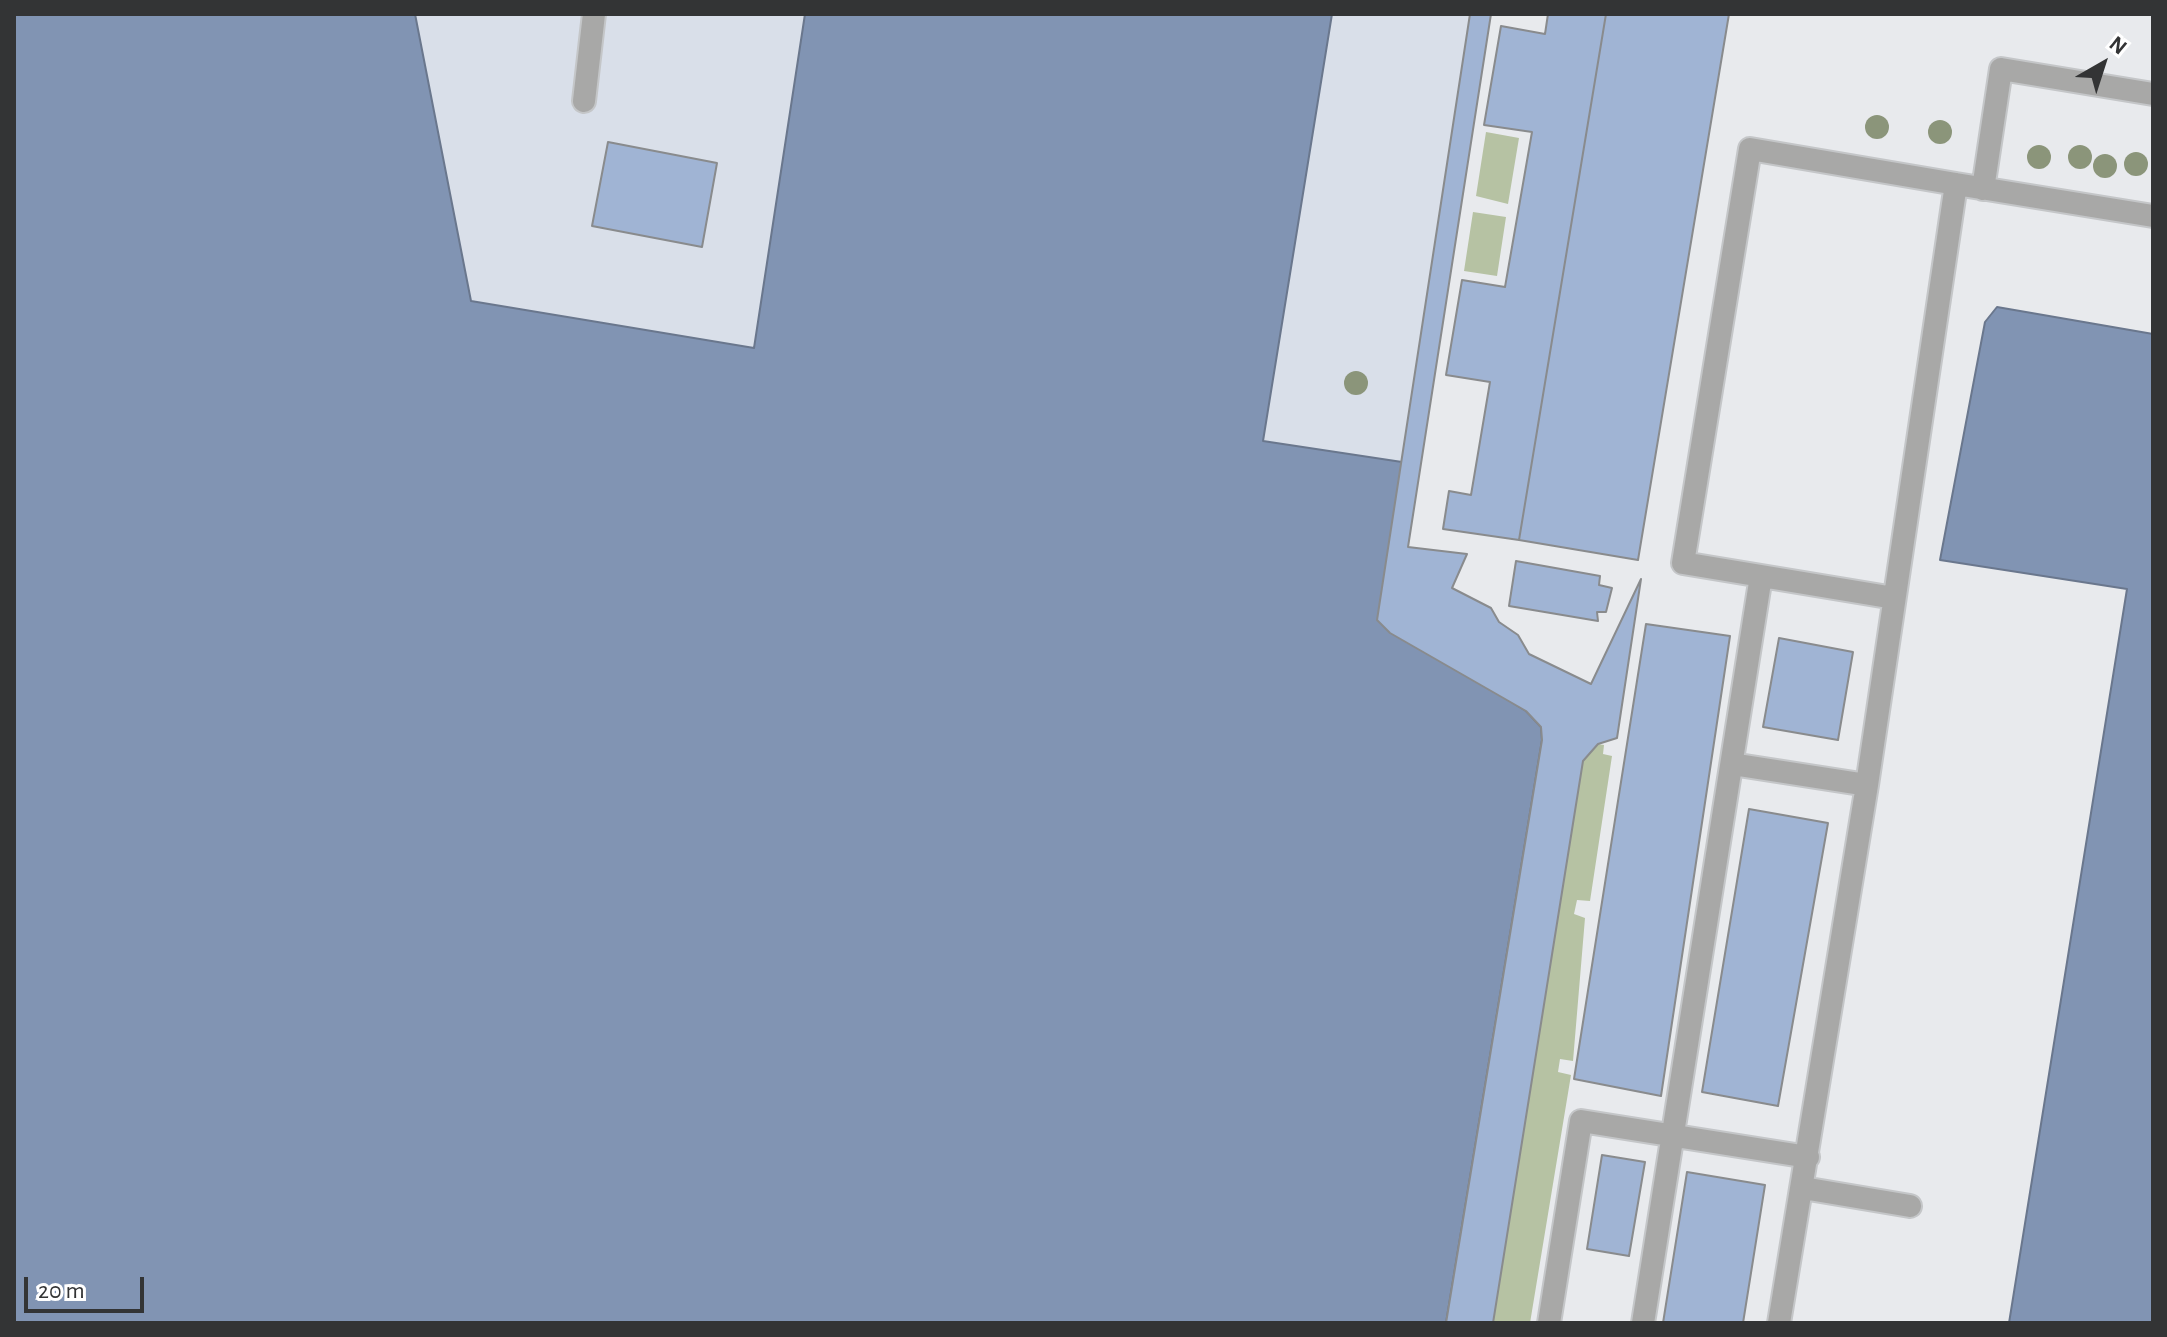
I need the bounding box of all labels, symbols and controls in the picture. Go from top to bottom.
north arrow [2063,24,2143,104]
text: N [2105,32,2131,59]
scale bar [28,1261,148,1311]
text: 20 m [38,1279,85,1303]

